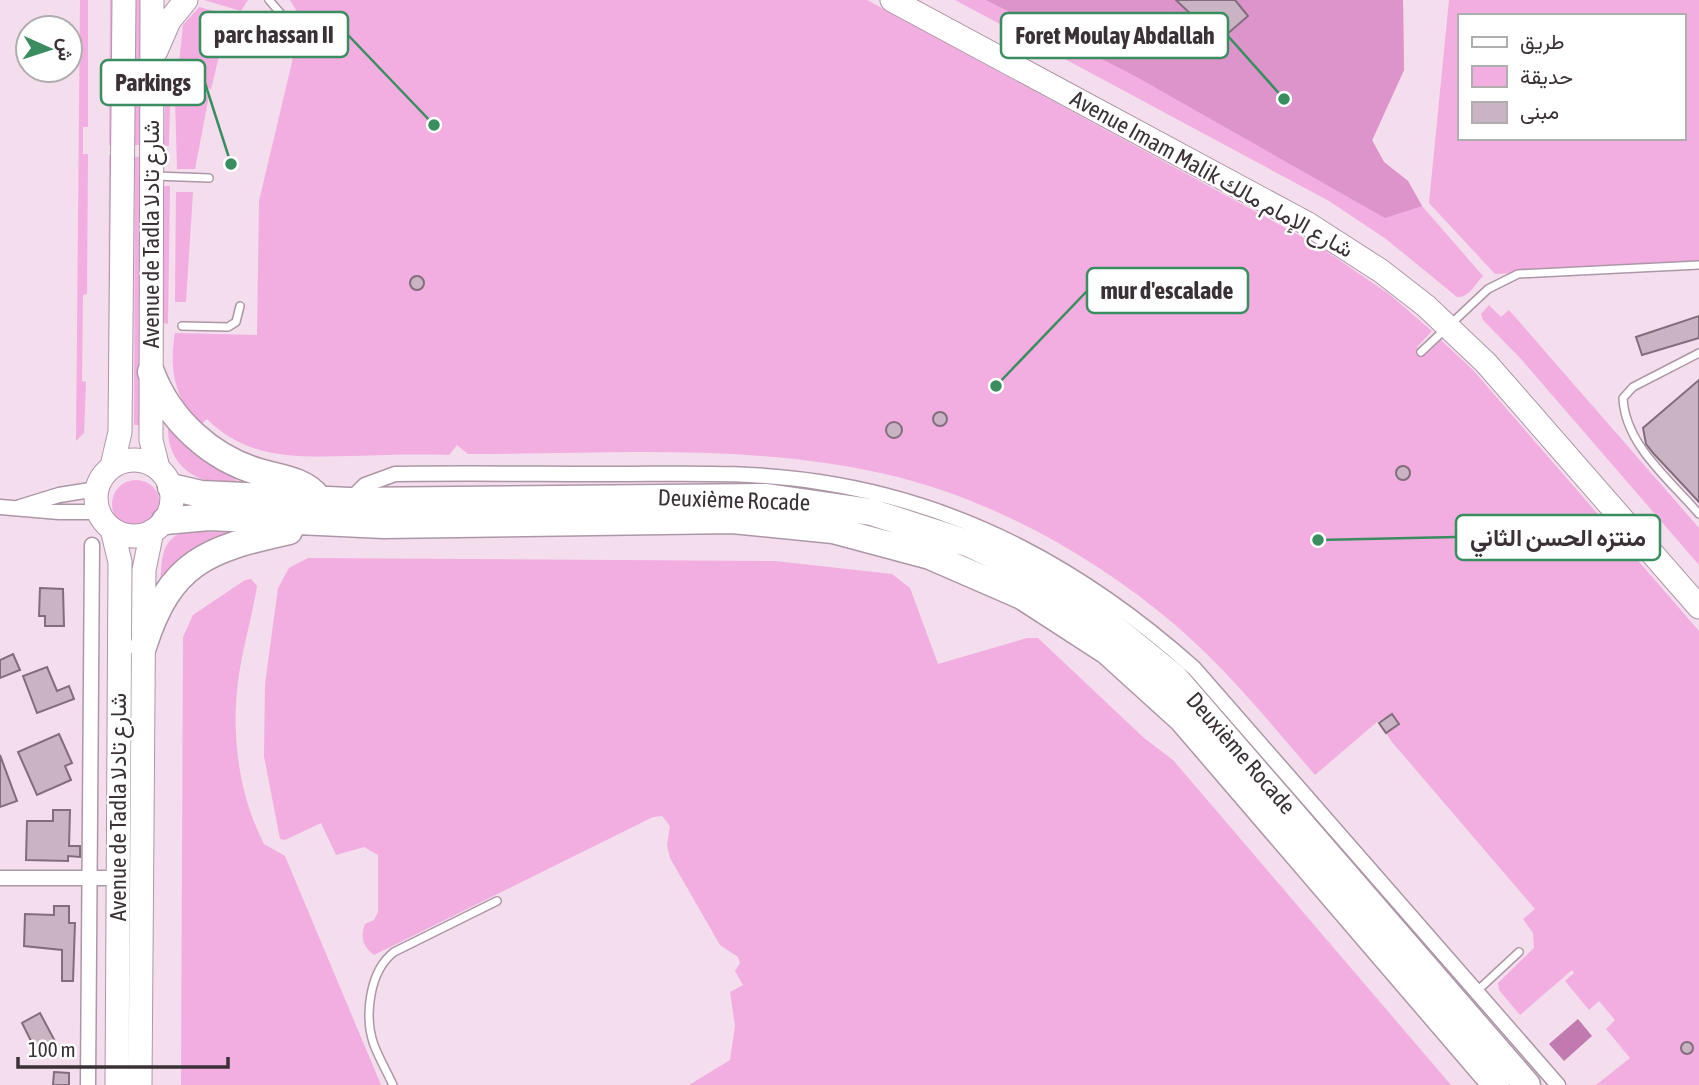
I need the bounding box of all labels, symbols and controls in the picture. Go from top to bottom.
callout: parc hassan II [200,12,348,57]
callout: Foret Moulay Abdallah [1001,13,1228,58]
north arrow [14,14,84,84]
legend [1458,14,1685,140]
text: parc hassan II [214,21,334,48]
text: Foret Moulay Abdallah [1015,22,1215,49]
text: طريق [1520,29,1565,55]
text: ش [53,38,78,62]
callout: Parkings [101,60,205,105]
text: حديقة [1520,64,1573,89]
text: Parkings [115,69,191,96]
street label: Avenue Imam Malik شارع الإمام مالك [1065,85,1358,265]
text: مبنى [1520,99,1559,124]
street label: Avenue de Tadla شارع تادلا [138,120,167,348]
callout: mur d'escalade [1087,268,1248,313]
text: mur d'escalade [1101,277,1233,304]
street label: Deuxième Rocade [657,484,811,516]
callout: منتزه الحسن الثاني [1456,515,1660,560]
text: منتزه الحسن الثاني [1470,524,1646,558]
street label: Deuxième Rocade [1181,687,1301,819]
street label: Avenue de Tadla شارع تادلا [105,693,134,921]
scale bar [18,1026,228,1070]
text: 100 m [28,1037,76,1061]

